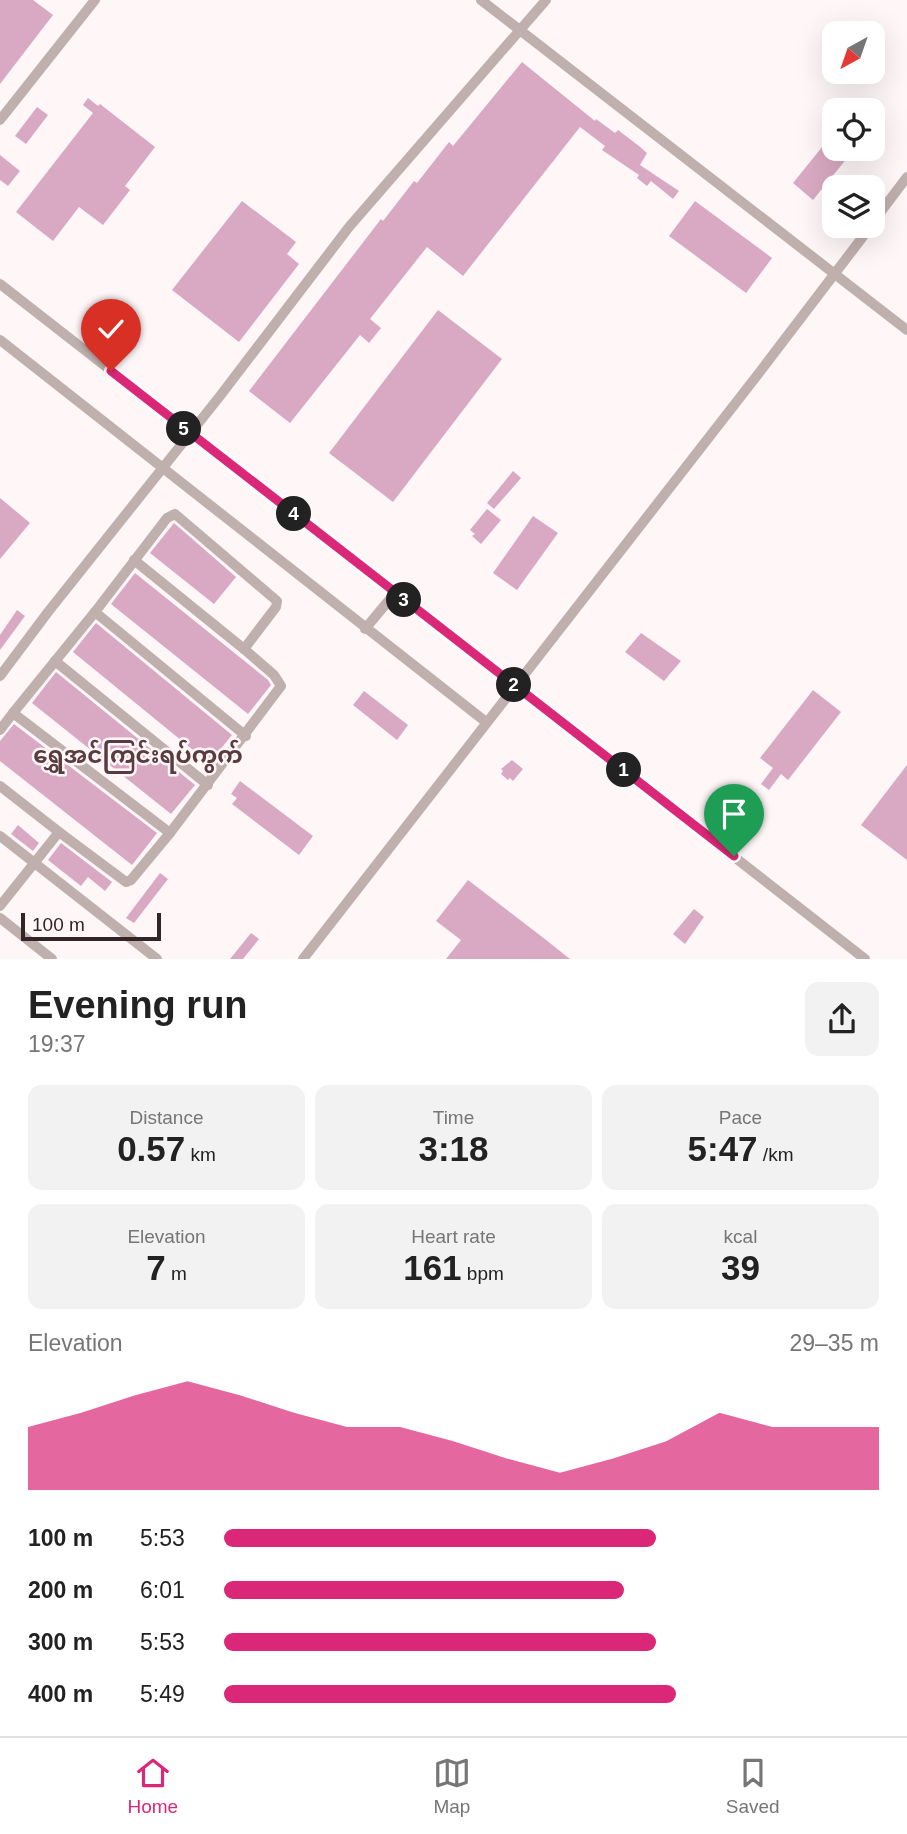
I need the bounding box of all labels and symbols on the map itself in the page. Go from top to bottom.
north arrow [822,21,886,84]
pin [81,299,141,371]
pin: 5 [166,412,202,446]
pin: 4 [276,496,312,532]
pin: 3 [386,582,422,618]
pin: 2 [496,668,532,702]
district label: ရွှေအင်ကြင်းရပ်ကွက် [33,739,243,774]
pin: 1 [606,752,642,788]
pin [704,784,764,856]
scale bar [21,910,161,942]

